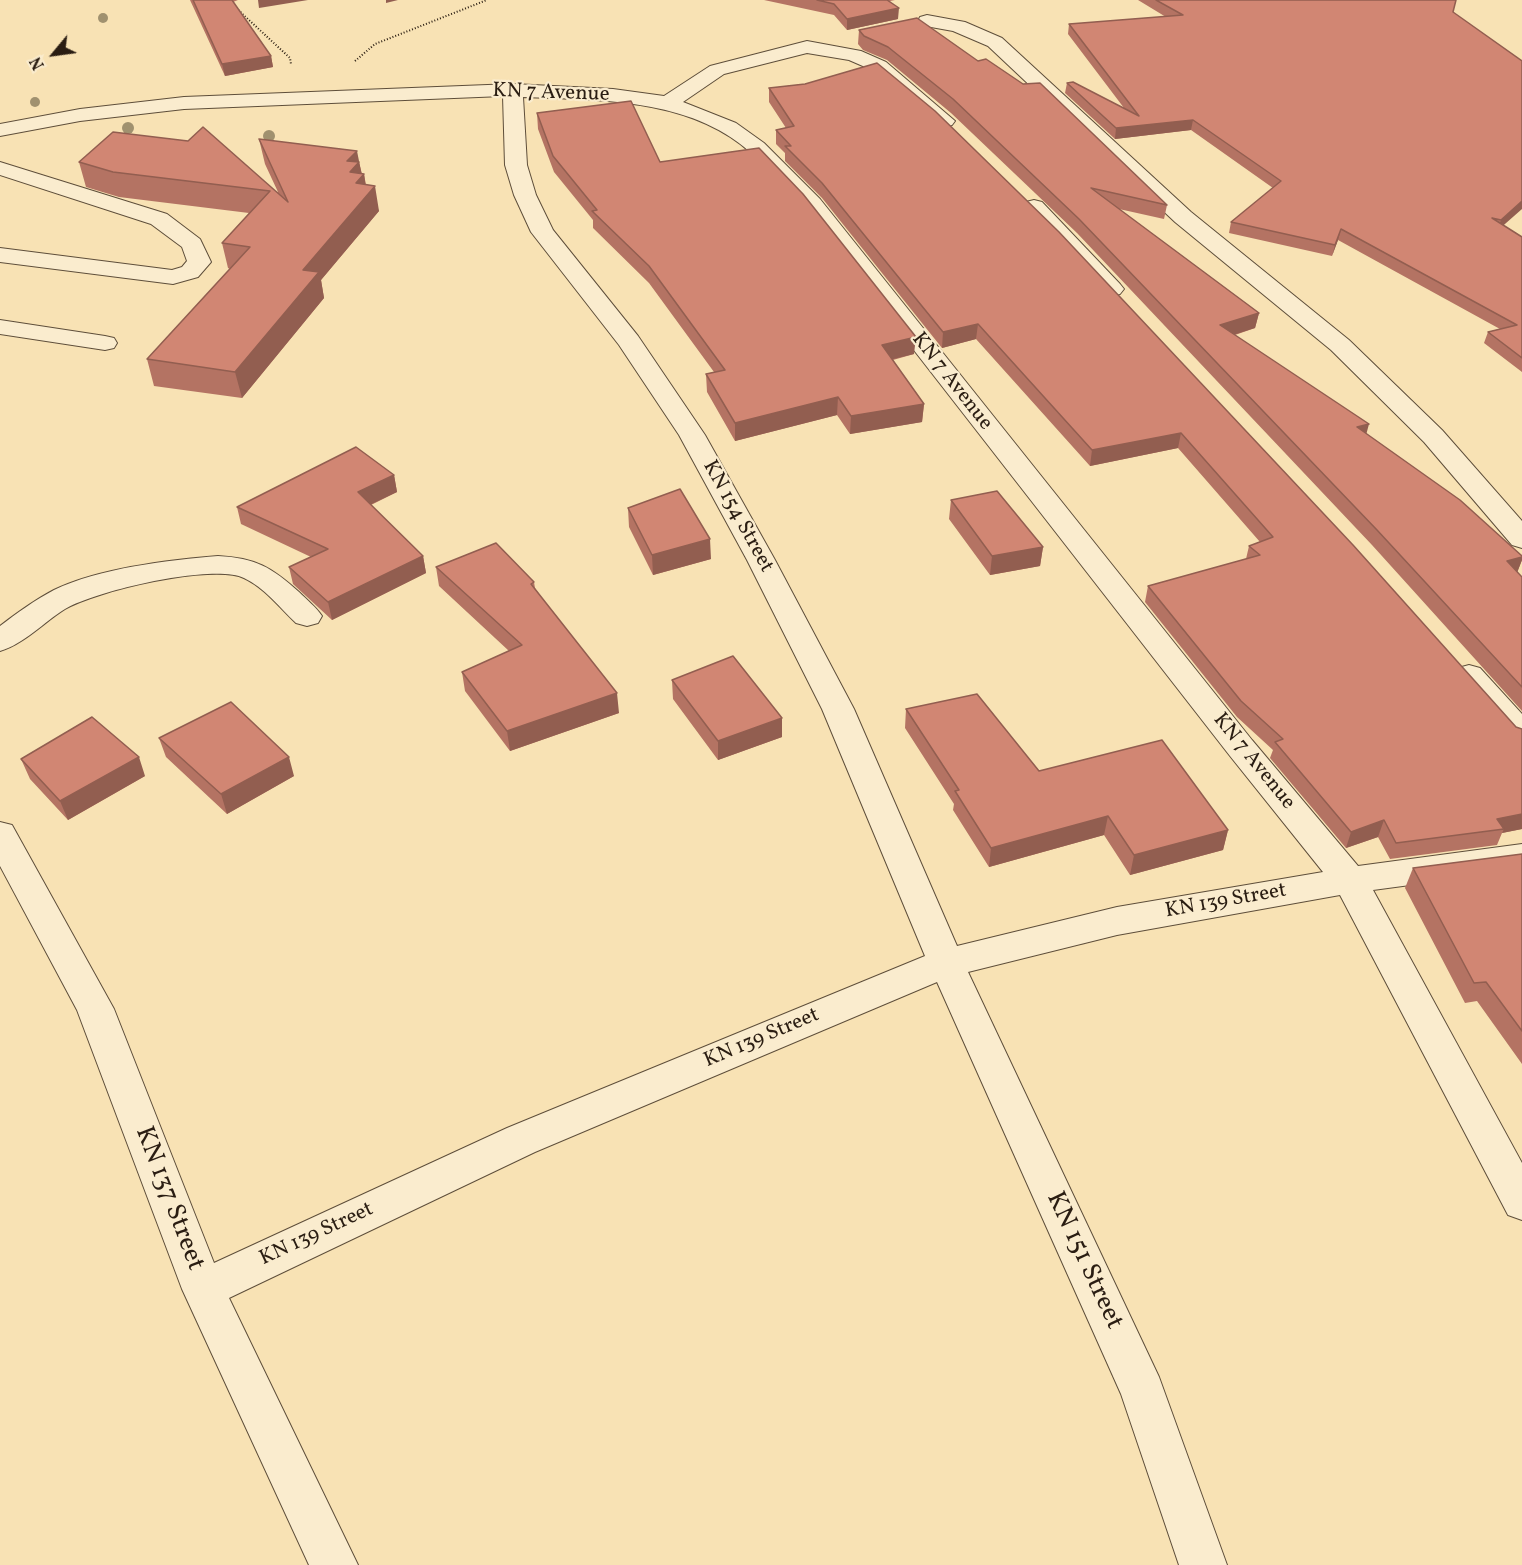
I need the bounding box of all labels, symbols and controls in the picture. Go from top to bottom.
north arrow [24,24,84,84]
text: N [26,52,51,73]
street label: KN 7 Avenue [492,79,610,109]
street label: KN 7 Avenue [905,328,997,436]
street label: KN 154 Street [696,457,778,577]
street label: KN 7 Avenue [1206,709,1300,815]
street label: KN 139 Street [1163,879,1289,925]
street label: KN 139 Street [701,1003,823,1075]
street label: KN 137 Street [126,1123,210,1275]
street label: KN 151 Street [1038,1187,1128,1335]
street label: KN 139 Street [256,1198,378,1272]

